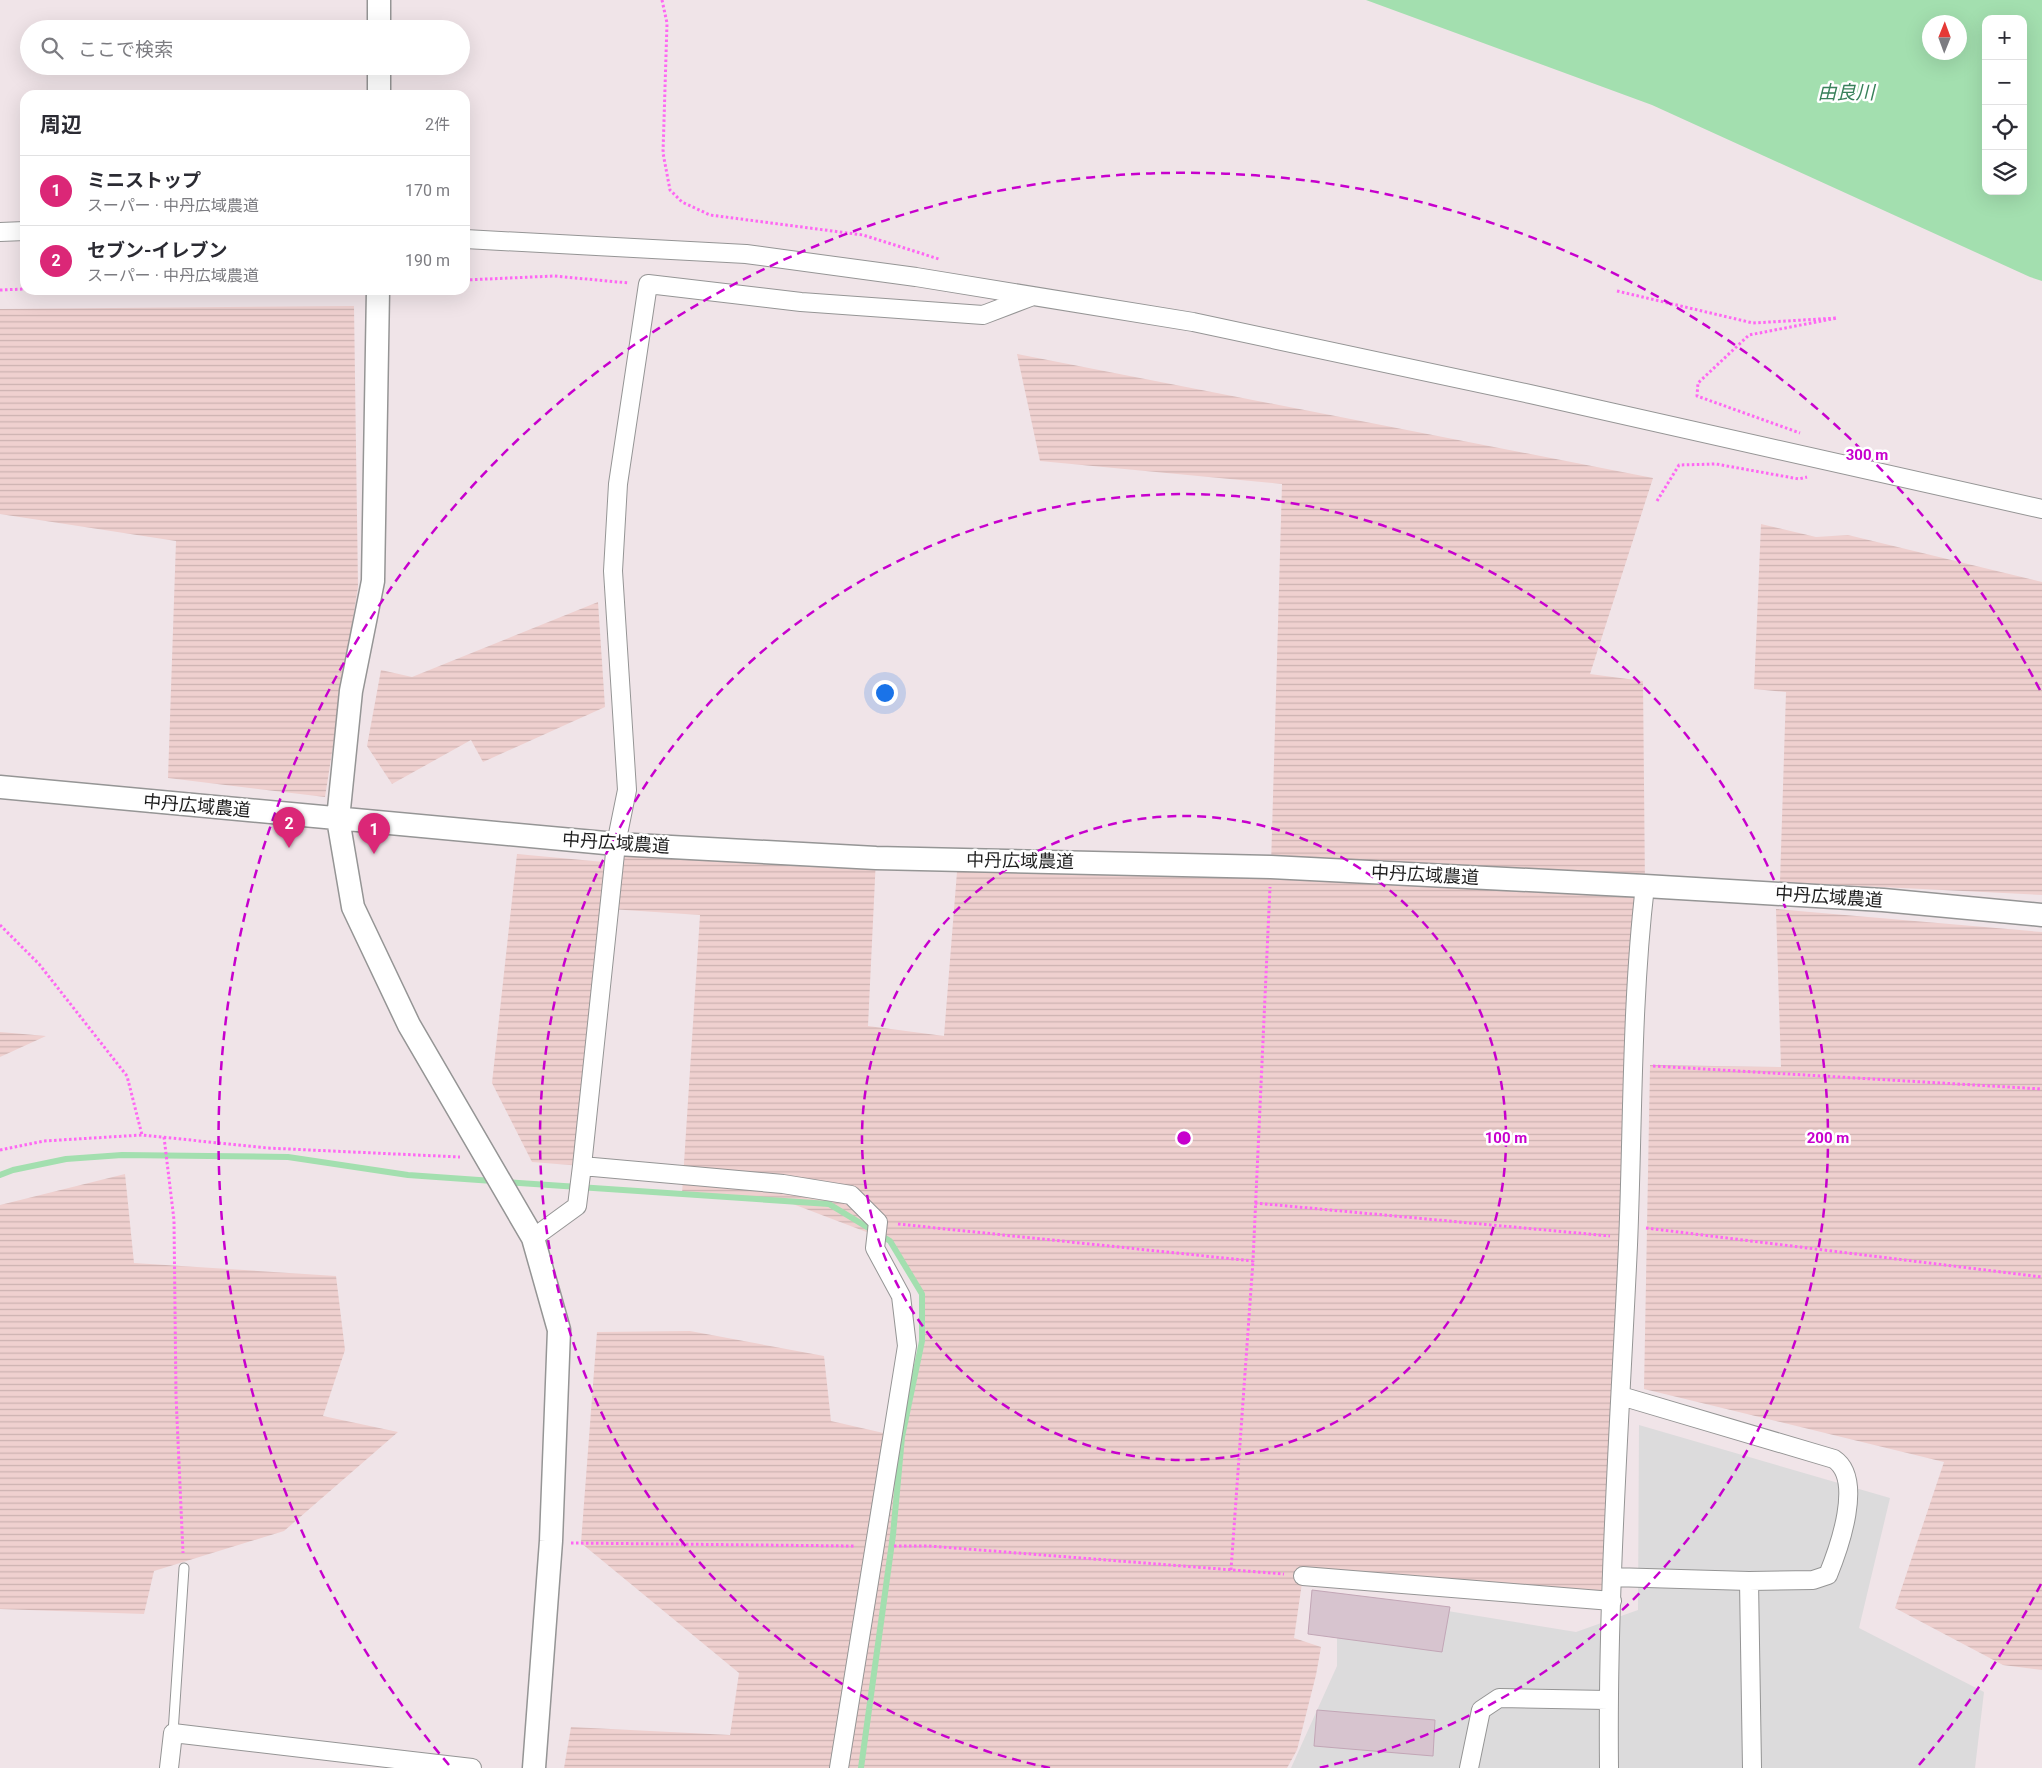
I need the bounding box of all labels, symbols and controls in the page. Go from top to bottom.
north arrow [1922,15,1967,60]
map controls [1982,15,2027,195]
button: + [1982,15,2027,60]
search box [20,20,470,75]
icon: search [38,34,66,62]
text: ここで検索 [78,38,173,61]
button: − [1982,60,2027,105]
water label: 由良川 [1817,81,1876,104]
button: locate [1982,105,2027,150]
text: 周辺 [40,113,82,137]
text: 2件 [425,115,450,134]
button: layers [1982,150,2027,195]
text: ミニストップ [87,169,201,192]
text: 1 [51,181,61,200]
text: 170 m [405,181,450,200]
text: スーパー · 中丹広域農道 [87,196,259,215]
text: セブン-イレブン [87,239,228,262]
text: 2 [51,251,61,270]
text: 190 m [405,251,450,270]
text: スーパー · 中丹広域農道 [87,266,259,285]
text: 300 m [1846,446,1888,464]
your location [872,680,898,706]
street label: 中丹広域農道 [142,790,252,821]
pin: 2 [273,807,305,848]
pin: 1 [358,813,390,854]
street label: 中丹広域農道 [561,828,671,857]
street label: 中丹広域農道 [966,849,1074,872]
street label: 中丹広域農道 [1371,861,1480,888]
street label: 中丹広域農道 [1774,882,1884,911]
centre of rings [1175,1129,1193,1147]
text: 100 m [1485,1129,1527,1147]
text: 200 m [1807,1129,1849,1147]

